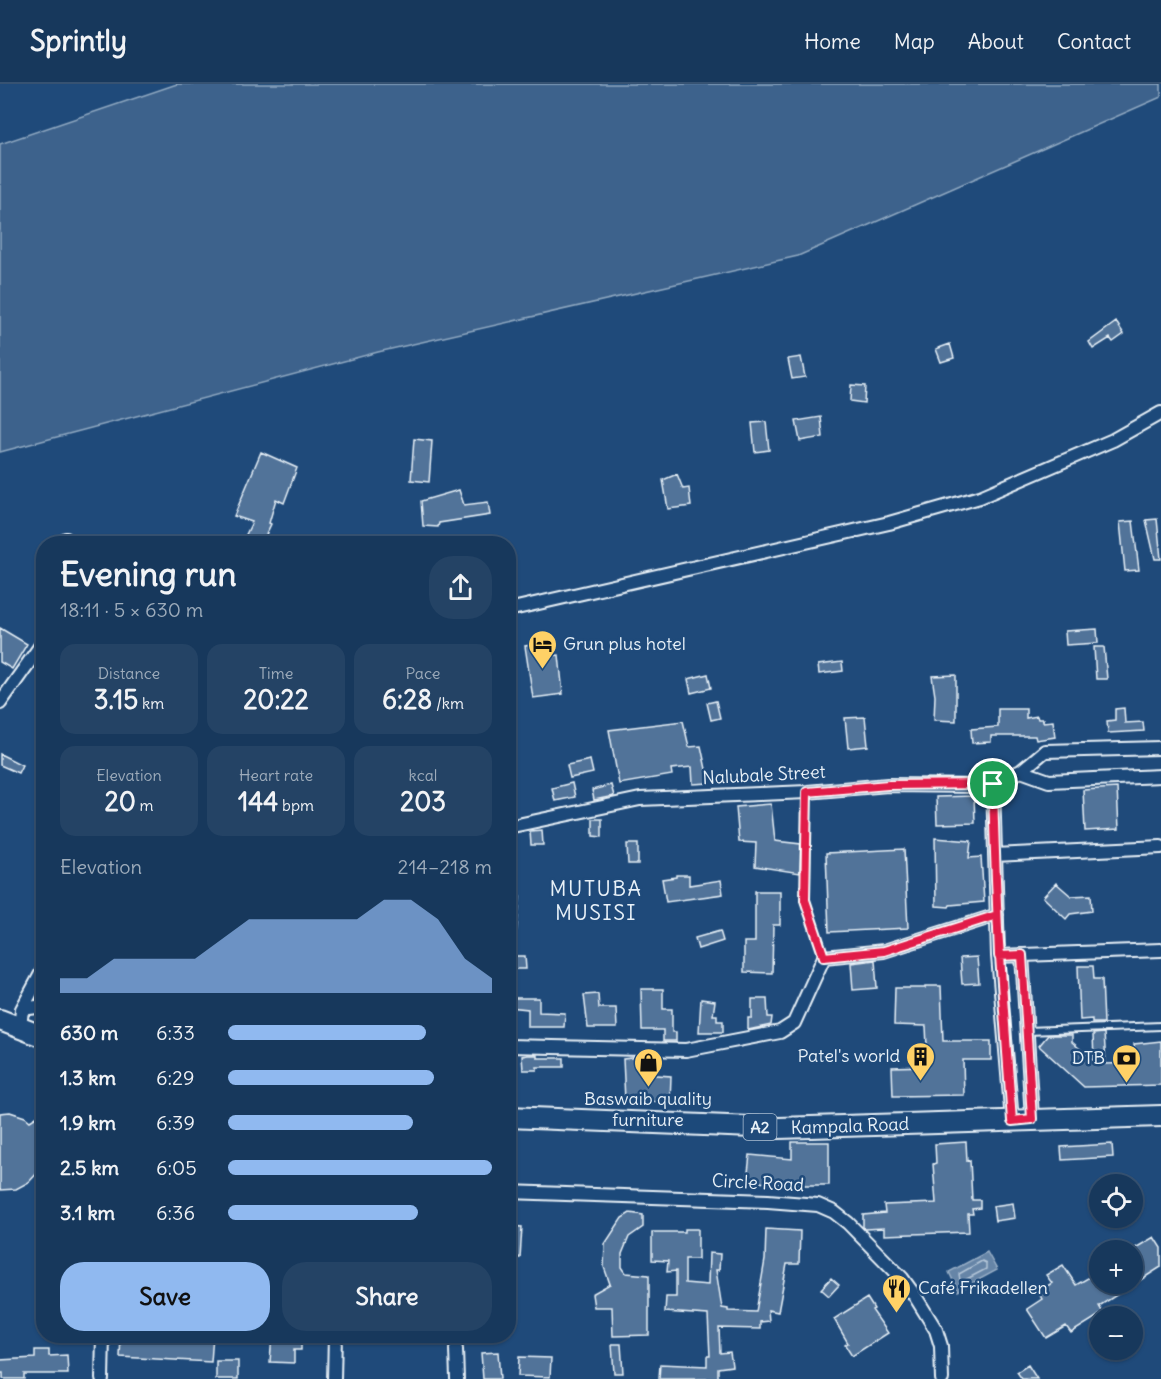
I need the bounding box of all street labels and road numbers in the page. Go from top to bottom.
street label: Nalubale Street [702,760,826,789]
street label: Kampala Road [790,1112,910,1139]
road number: A2 [744,1114,777,1140]
street label: Circle Road [711,1169,805,1196]

